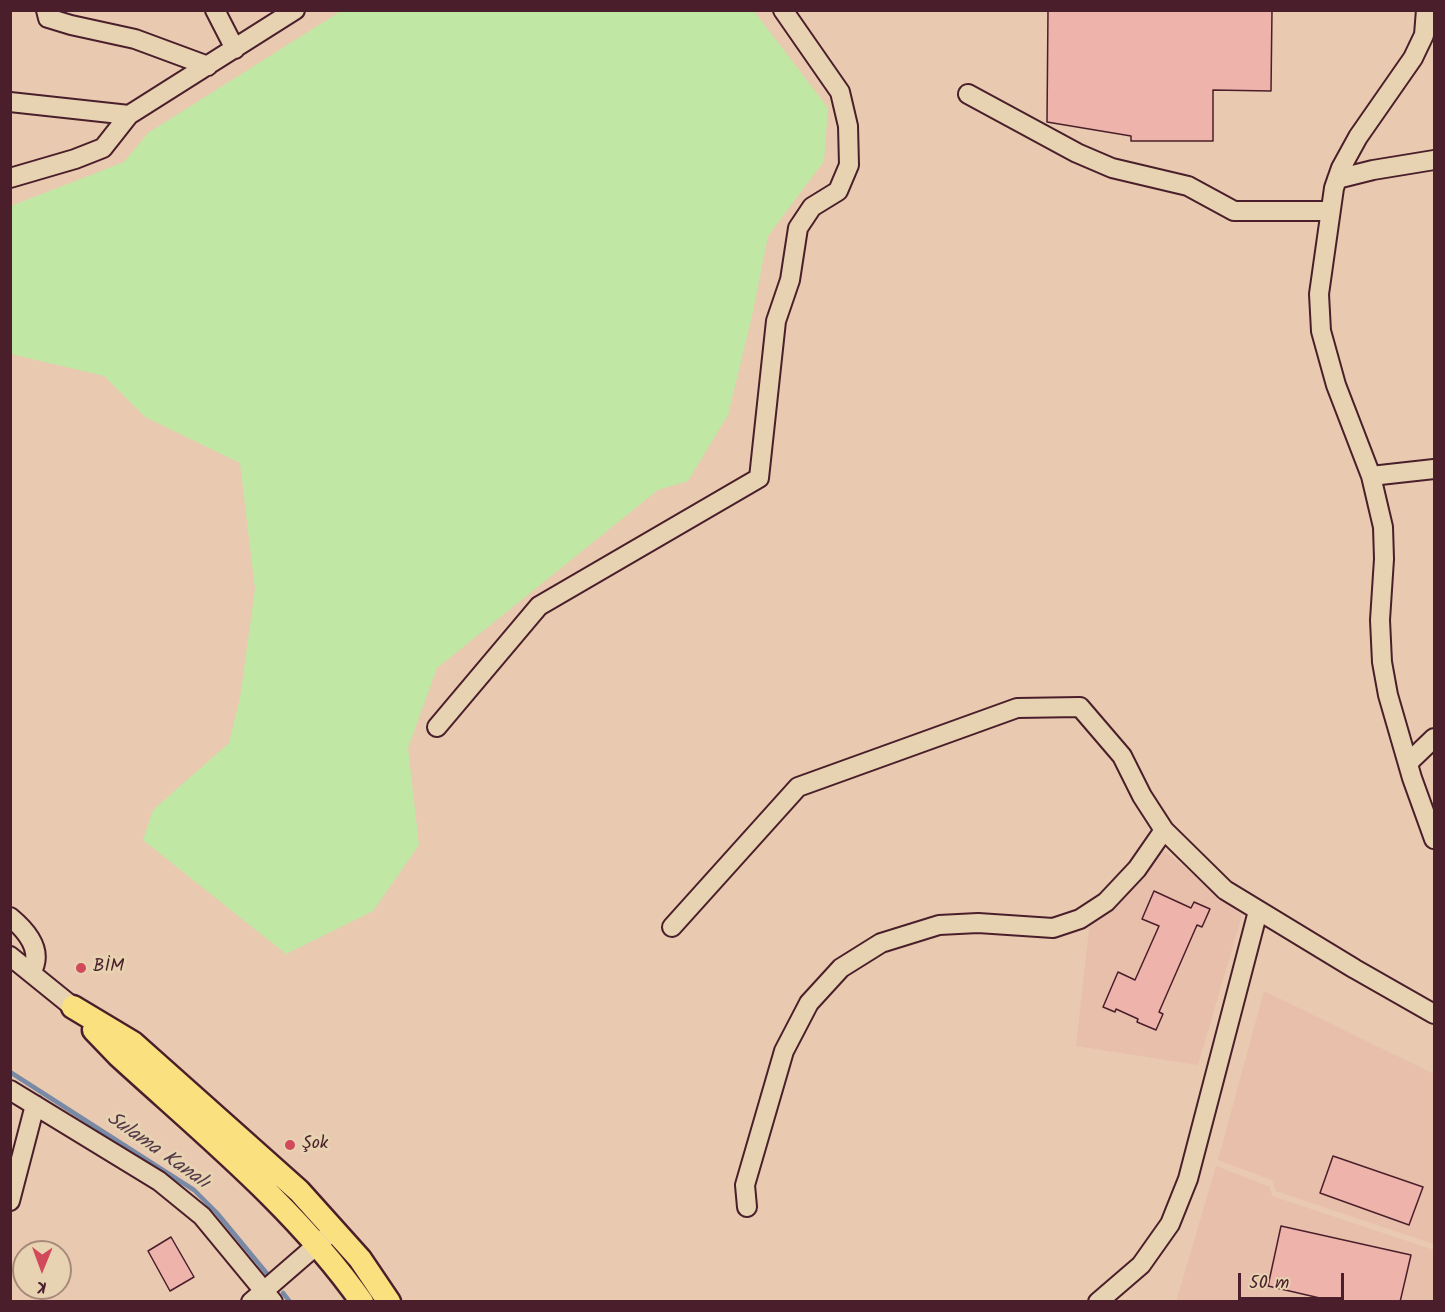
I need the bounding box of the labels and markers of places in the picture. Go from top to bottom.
place label: BİM [93,957,124,979]
marker: BİM [74,961,88,975]
place label: Şok [302,1134,328,1156]
marker: Şok [283,1138,297,1152]

